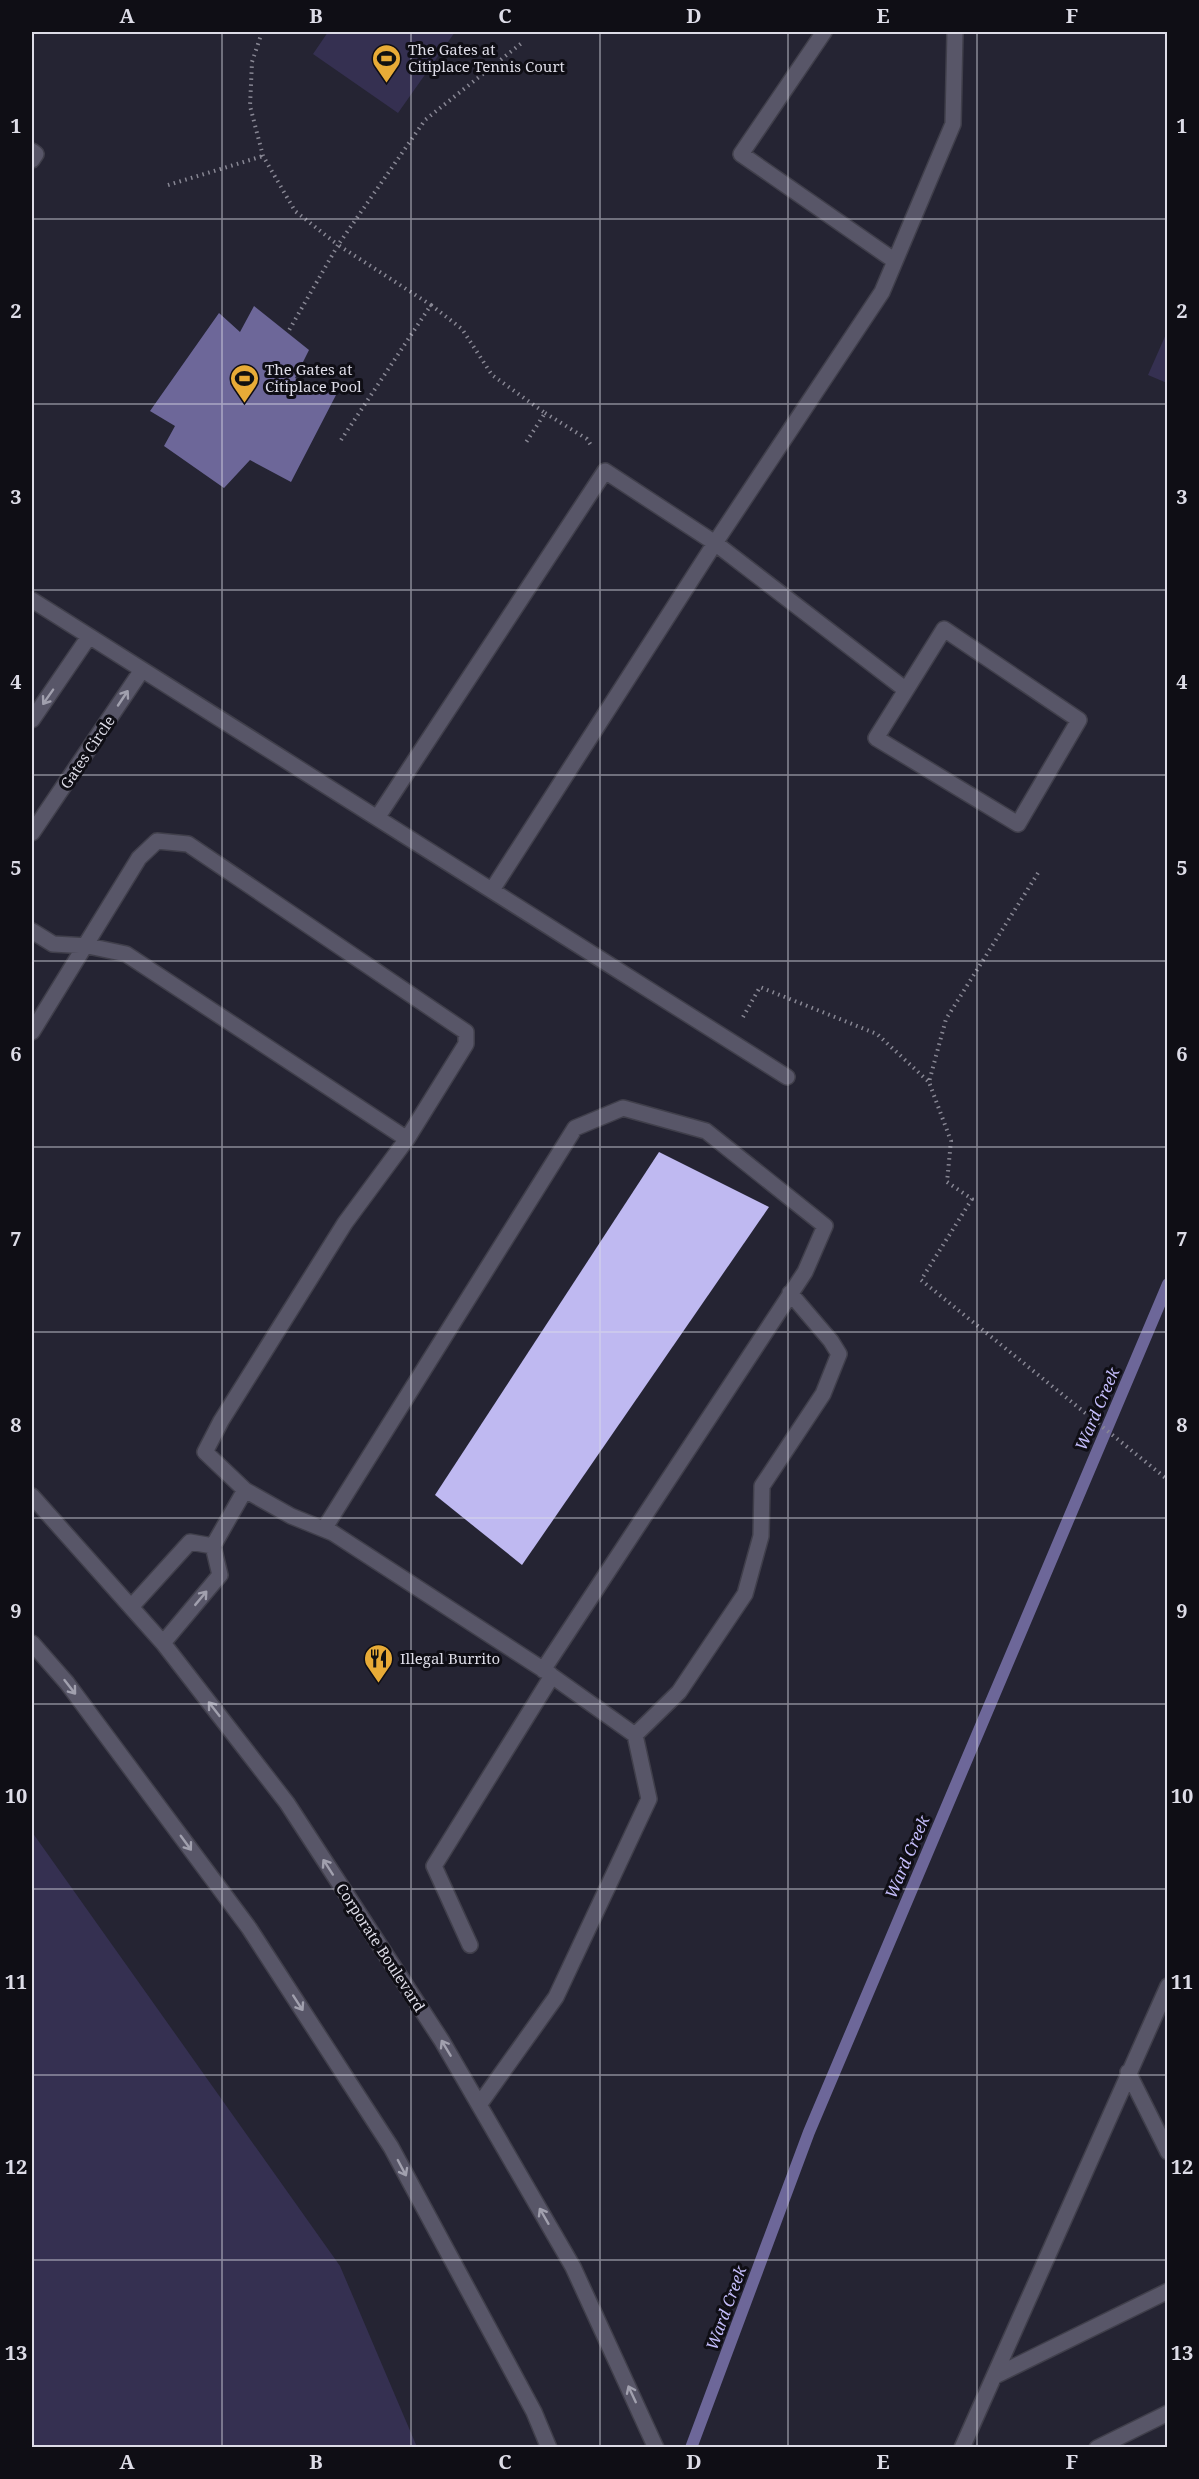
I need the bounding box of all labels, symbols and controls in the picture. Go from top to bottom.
text: A [119,2,135,29]
text: B [309,2,323,29]
text: C [498,2,512,29]
text: D [686,2,702,29]
text: E [876,2,890,29]
text: F [1066,2,1078,29]
place label: The Gates at Citiplace Tennis Court [408,39,565,76]
sports icon: The Gates at Citiplace Tennis Court [371,42,403,84]
text: 1 [10,112,22,139]
text: 1 [1176,112,1188,139]
text: 2 [10,297,22,324]
text: 2 [1176,297,1188,324]
place label: The Gates at Citiplace Pool [265,359,362,396]
sports icon: The Gates at Citiplace Pool [228,362,260,404]
text: 3 [10,483,22,510]
text: 3 [1176,483,1188,510]
text: 4 [10,668,22,695]
text: 4 [1176,668,1188,695]
one-way arrow [42,688,54,704]
one-way arrow [117,690,129,707]
street label: Gates Circle [55,711,119,793]
text: 5 [10,854,22,881]
text: 5 [1176,854,1188,881]
text: 6 [10,1040,22,1067]
text: 6 [1176,1040,1188,1067]
text: 7 [10,1225,22,1252]
text: 7 [1176,1225,1188,1252]
water label: Ward Creek [1070,1363,1125,1454]
text: 8 [10,1411,22,1438]
text: 8 [1176,1411,1188,1438]
one-way arrow [194,1591,208,1606]
text: 9 [10,1597,22,1624]
text: 9 [1176,1597,1188,1624]
restaurant icon: Illegal Burrito [363,1642,395,1684]
place label: Illegal Burrito [400,1648,500,1668]
one-way arrow [63,1679,76,1695]
one-way arrow [208,1701,221,1717]
text: 10 [5,1782,27,1809]
text: 10 [1171,1782,1193,1809]
water label: Ward Creek [880,1811,935,1902]
one-way arrow [180,1835,192,1851]
one-way arrow [322,1858,335,1875]
street label: Corporate Boulevard [332,1879,430,2015]
text: 11 [5,1968,27,1995]
text: 11 [1171,1968,1193,1995]
one-way arrow [292,1994,304,2011]
one-way arrow [439,2040,451,2057]
text: 12 [5,2153,27,2180]
text: 12 [1171,2153,1193,2180]
one-way arrow [396,2159,408,2176]
one-way arrow [538,2208,550,2225]
water label: Ward Creek [701,2262,752,2353]
text: 13 [5,2339,27,2366]
text: 13 [1171,2339,1193,2366]
one-way arrow [625,2386,637,2404]
text: A [119,2448,135,2475]
text: B [309,2448,323,2475]
text: C [498,2448,512,2475]
text: D [686,2448,702,2475]
text: E [876,2448,890,2475]
text: F [1066,2448,1078,2475]

